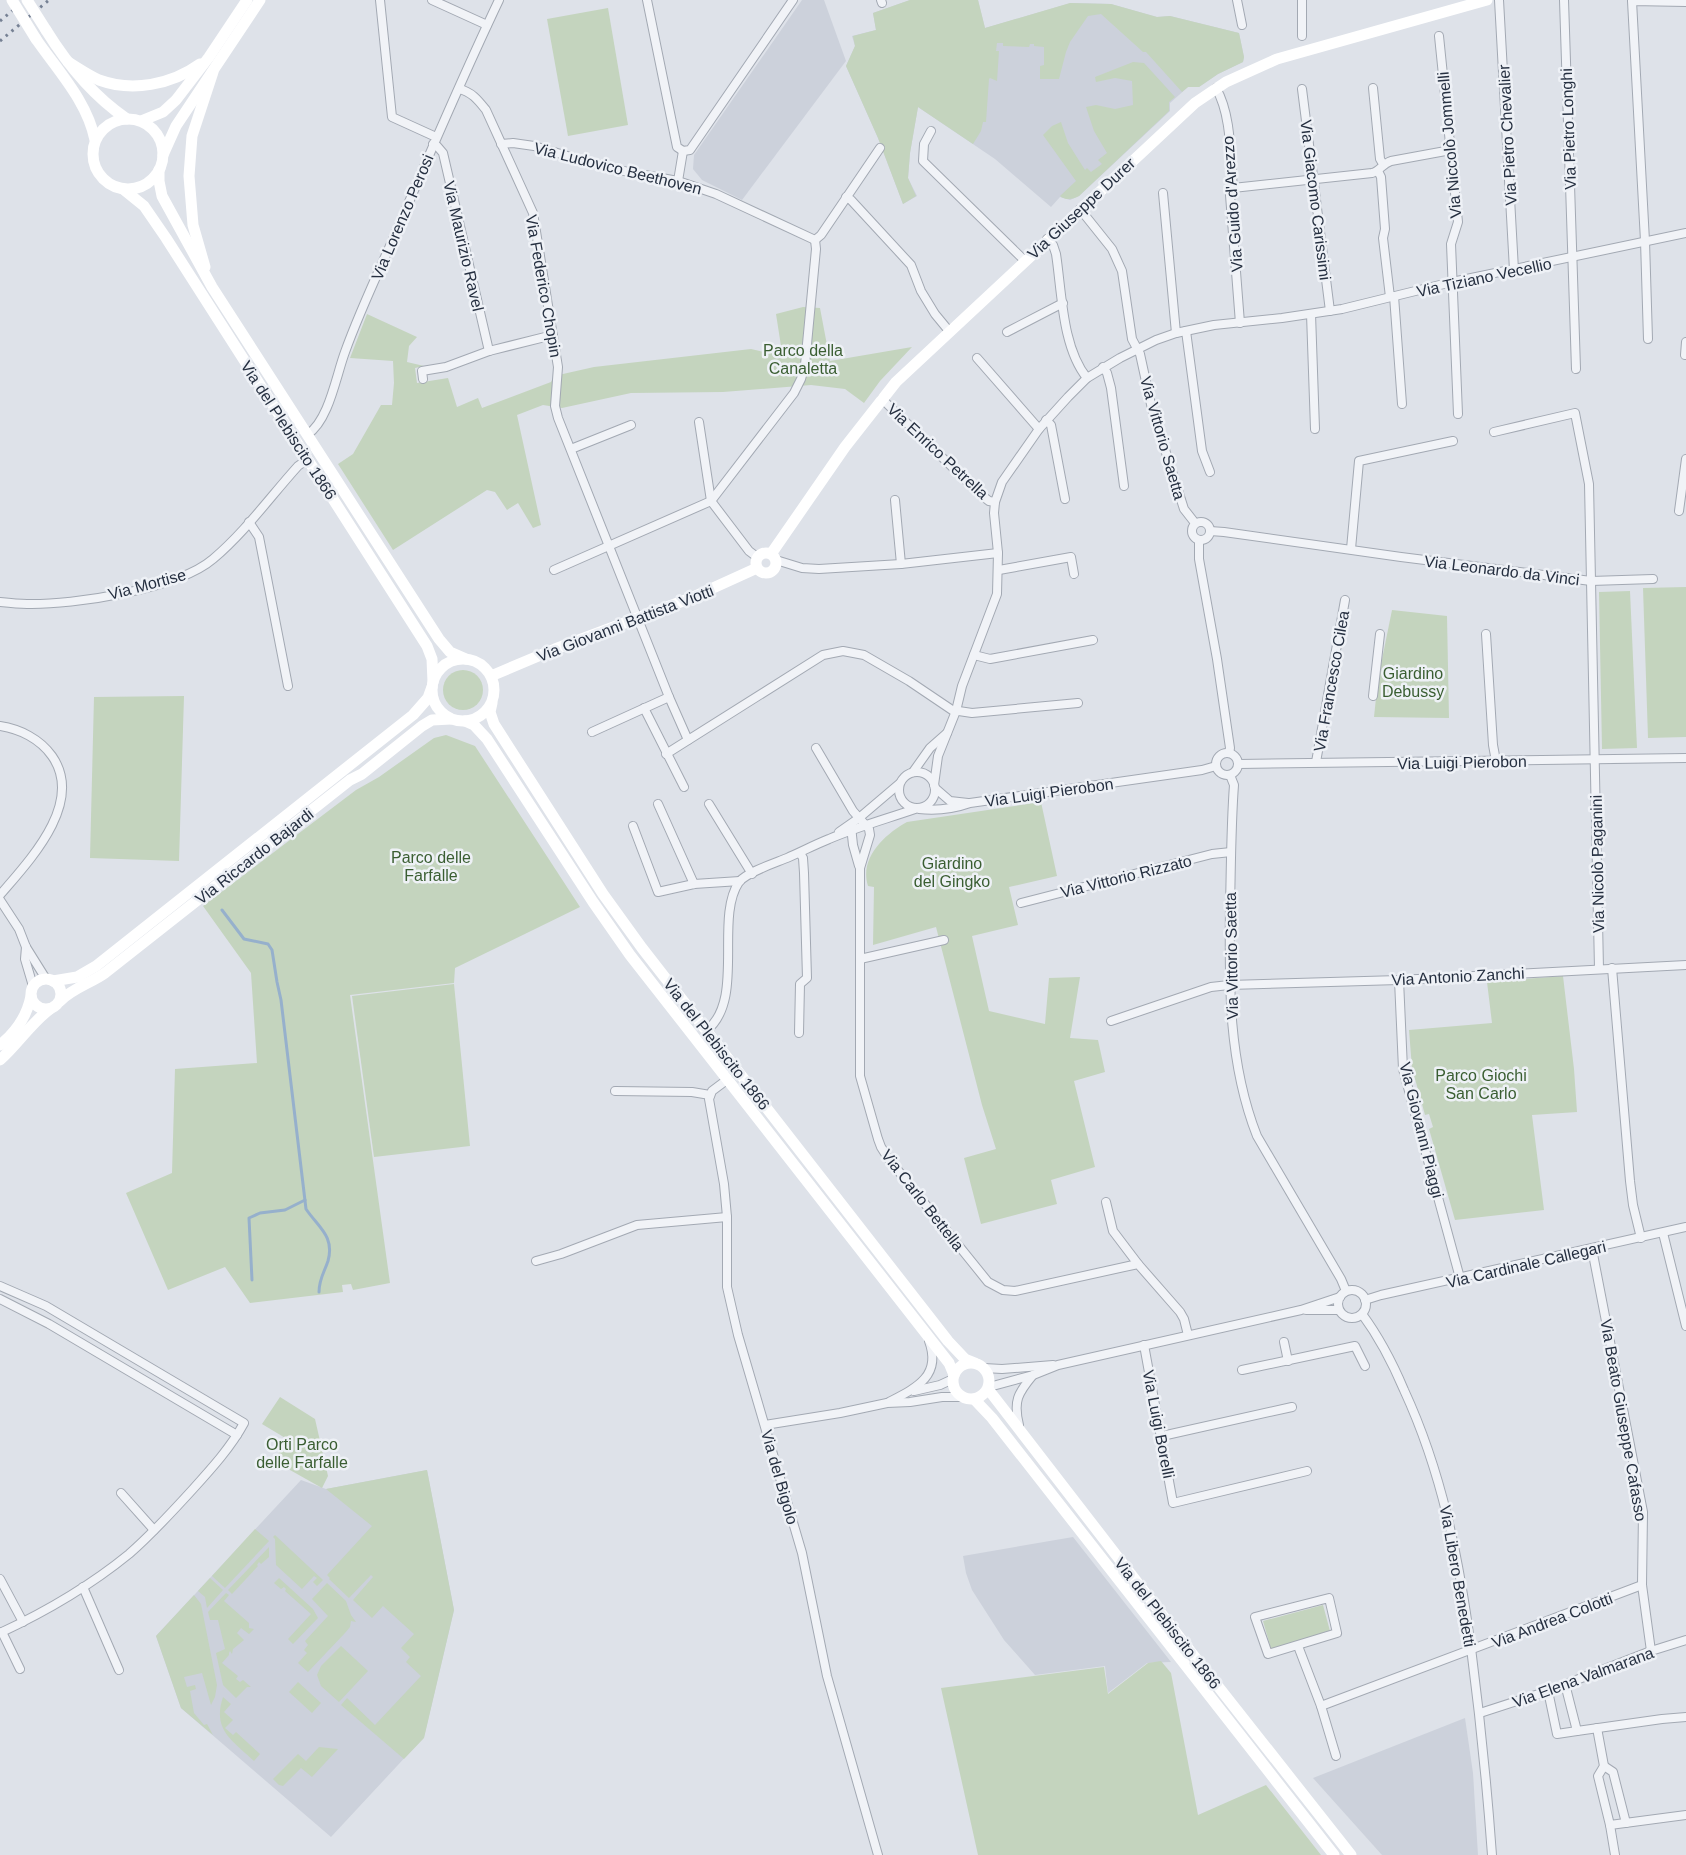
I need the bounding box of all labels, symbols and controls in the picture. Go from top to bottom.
street label: Via Pietro Chevalier [1495,63,1520,206]
street label: Via Pietro Longhi [1558,68,1579,190]
street label: Via Niccolò Jommelli [1435,71,1464,219]
street label: Via Giacomo Carissimi [1297,119,1334,281]
street label: Via Guido d'Arezzo [1219,135,1246,272]
street label: Via Ludovico Beethoven [532,139,704,198]
street label: Via Lorenzo Perosi [368,152,437,283]
street label: Via Giuseppe Durer [1024,154,1139,262]
street label: Via Maurizio Ravel [440,179,487,313]
street label: Via Federico Chopin [523,213,564,359]
street label: Via Tiziano Vecellio [1415,255,1553,300]
park label: Parco della Canaletta [763,342,843,377]
street label: Via del Plebiscito 1866 [237,358,340,503]
street label: Via Vittorio Saetta [1137,375,1188,502]
street label: Via Enrico Petrella [884,400,992,502]
street label: Via Leonardo da Vinci [1423,553,1580,588]
street label: Via Mortise [106,566,188,603]
street label: Via Giovanni Battista Viotti [534,582,716,665]
street label: Via Francesco Cilea [1311,609,1352,753]
park label: Giardino Debussy [1382,665,1444,700]
street label: Via Luigi Pierobon [1397,753,1527,772]
street label: Via Luigi Pierobon [984,775,1114,810]
street label: Via Nicolò Paganini [1588,795,1607,933]
street label: Via Riccardo Bajardi [192,805,317,908]
park label: Parco delle Farfalle [391,849,471,884]
street label: Via Vittorio Rizzato [1059,852,1194,901]
park label: Giardino del Gingko [914,855,990,890]
street label: Via Vittorio Saetta [1222,892,1241,1020]
street label: Via Antonio Zanchi [1391,965,1525,988]
street label: Via del Plebiscito 1866 [660,975,773,1113]
street label: Via Giovanni Piaggi [1396,1060,1447,1200]
park label: Parco Giochi San Carlo [1435,1067,1527,1102]
street label: Via Carlo Bettella [878,1146,967,1254]
street label: Via Cardinale Callegari [1445,1238,1608,1291]
street label: Via Beato Giuseppe Cafasso [1597,1318,1650,1523]
street label: Via Luigi Borelli [1140,1368,1177,1480]
street label: Via del Bigolo [758,1428,801,1526]
park label: Orti Parco delle Farfalle [256,1436,348,1471]
street label: Via Libero Benedetti [1437,1504,1478,1648]
street label: Via del Plebiscito 1866 [1111,1554,1224,1692]
street label: Via Andrea Colotti [1489,1590,1615,1651]
street label: Via Elena Valmarana [1510,1644,1656,1711]

